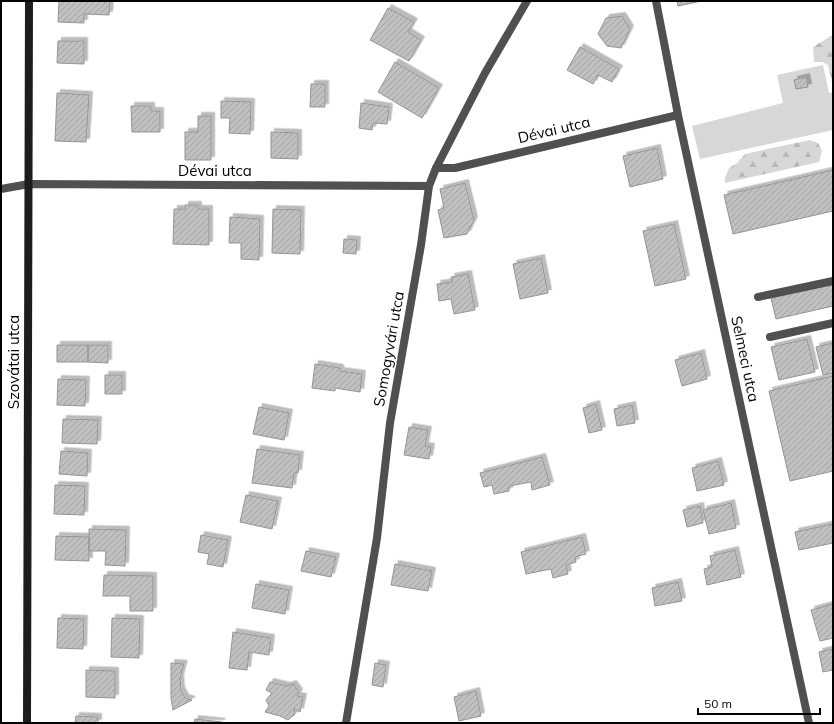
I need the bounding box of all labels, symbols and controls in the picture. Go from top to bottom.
street label: Dévai utca [516,112,592,147]
street label: Dévai utca [178,161,252,180]
street label: Somogyvári utca [369,290,408,408]
street label: Selmeci utca [727,314,764,404]
street label: Szovátai utca [4,315,23,409]
scale bar [698,690,820,716]
text: 50 m [704,696,732,711]

